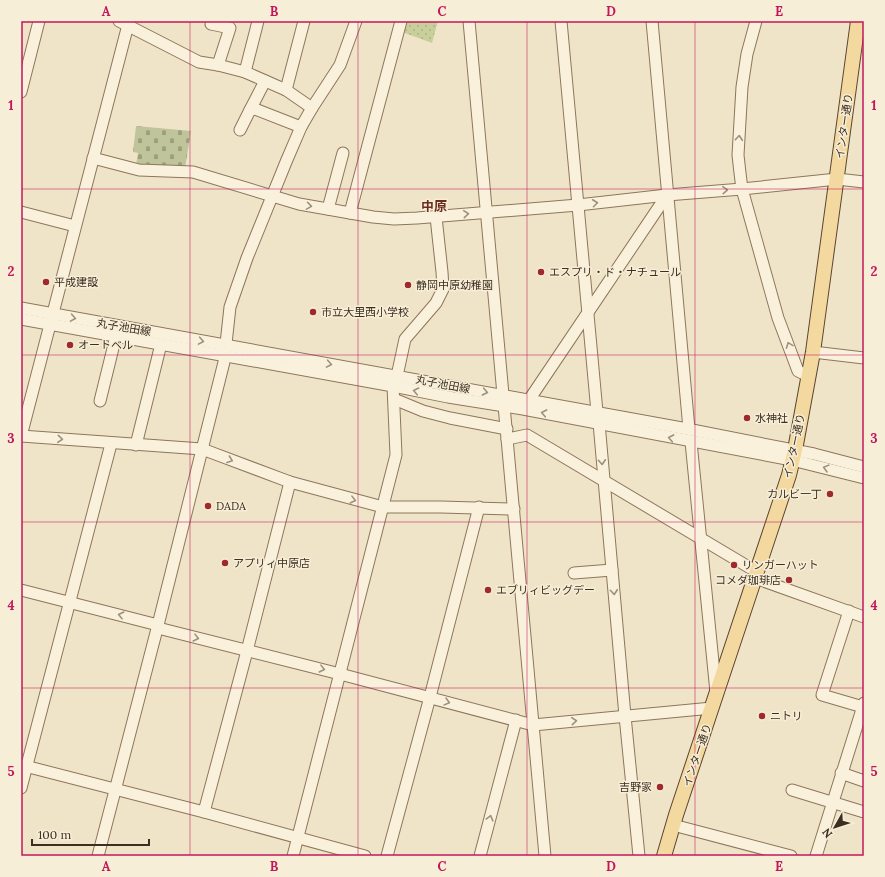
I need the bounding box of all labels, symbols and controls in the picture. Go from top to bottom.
text: A [102,3,111,20]
text: B [270,3,279,20]
text: C [438,3,447,20]
text: D [606,3,616,20]
text: E [775,3,783,20]
street label: インター通り [832,92,856,160]
text: 1 [8,97,14,114]
text: 1 [871,97,877,114]
one-way arrow [735,135,744,141]
one-way arrow [722,186,728,195]
district label: 中原 [421,198,447,215]
one-way arrow [592,199,598,208]
one-way arrow [306,201,312,210]
one-way arrow [463,210,469,219]
text: 2 [8,263,15,280]
text: 2 [871,263,878,280]
place label: エスプリ・ド・ナチュール [549,265,681,279]
marker: エスプリ・ド・ナチュール [536,267,546,277]
place label: 平成建設 [54,275,98,289]
marker: 平成建設 [41,277,51,287]
place label: 静岡中原幼稚園 [416,278,493,292]
marker: 静岡中原幼稚園 [403,280,413,290]
place label: 市立大里西小学校 [321,305,409,319]
marker: 市立大里西小学校 [308,307,318,317]
one-way arrow [70,313,76,321]
street label: 丸子池田線 [96,315,152,339]
one-way arrow [198,336,204,344]
place label: オートベル [78,338,133,352]
marker: オートベル [65,340,75,350]
one-way arrow [785,341,793,348]
one-way arrow [326,359,332,367]
street label: 丸子池田線 [415,372,471,396]
one-way arrow [412,387,419,395]
one-way arrow [481,387,488,395]
one-way arrow [541,409,547,417]
place label: 水神社 [755,411,788,425]
street label: インター通り [780,412,808,480]
marker: 水神社 [742,413,752,423]
text: 3 [7,430,15,447]
text: 3 [870,430,878,447]
one-way arrow [668,434,674,442]
one-way arrow [57,435,63,444]
one-way arrow [226,455,233,463]
one-way arrow [597,459,606,465]
one-way arrow [823,464,830,473]
place label: カルビ一丁 [767,487,822,501]
marker: カルビ一丁 [825,489,835,499]
one-way arrow [350,495,356,503]
place label: DADA [216,499,247,513]
marker: DADA [203,501,213,511]
place label: アプリィ中原店 [233,556,310,570]
marker: アプリィ中原店 [220,558,230,568]
place label: リンガーハット [742,558,819,572]
marker: リンガーハット [729,560,739,570]
place label: コメダ珈琲店 [715,573,781,587]
marker: コメダ珈琲店 [784,575,794,585]
place label: エブリィビッグデー [496,583,595,597]
marker: エブリィビッグデー [483,585,493,595]
one-way arrow [609,589,618,595]
text: 4 [7,597,15,614]
text: 4 [870,597,878,614]
one-way arrow [118,612,124,620]
one-way arrow [192,633,199,641]
one-way arrow [318,665,325,673]
one-way arrow [444,697,451,706]
place label: ニトリ [770,709,803,723]
marker: ニトリ [757,711,767,721]
one-way arrow [571,717,577,726]
street label: インター通り [680,722,714,788]
text: 5 [7,763,15,780]
text: 5 [870,763,878,780]
place label: 吉野家 [619,780,652,794]
marker: 吉野家 [655,782,665,792]
north arrow [815,807,855,847]
one-way arrow [485,815,493,822]
scale bar [32,821,149,847]
text: N [819,825,835,841]
text: 100 m [38,827,71,842]
text: A [102,858,111,875]
text: B [270,858,279,875]
text: C [438,858,447,875]
text: D [606,858,616,875]
text: E [775,858,783,875]

